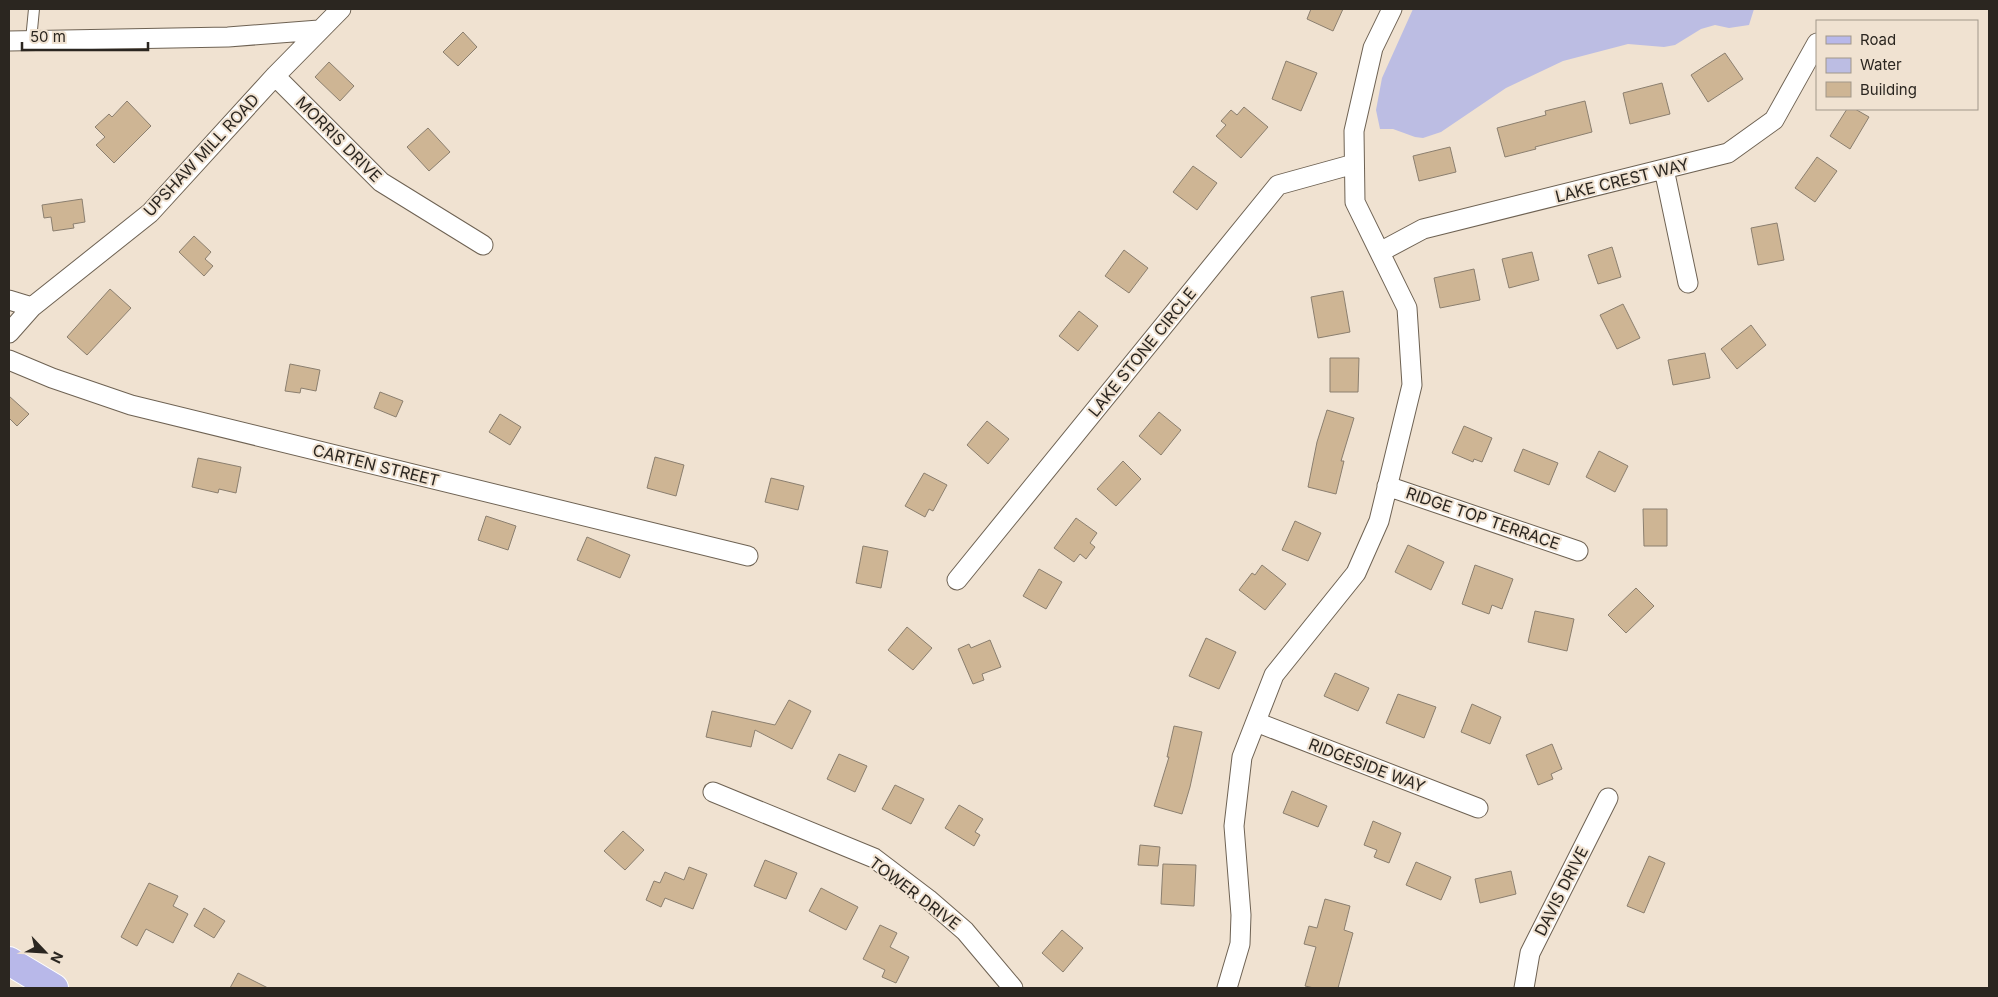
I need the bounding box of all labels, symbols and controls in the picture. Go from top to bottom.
scale bar [22,20,149,52]
legend [1816,20,1978,110]
text: 50 m [30,27,66,46]
text: Road [1860,30,1896,49]
text: Water [1860,55,1902,74]
text: Building [1860,80,1917,99]
street label: UPSHAW MILL ROAD [139,89,263,221]
street label: MORRIS DRIVE [292,92,386,186]
street label: LAKE CREST WAY [1553,154,1691,206]
street label: LAKE STONE CIRCLE [1084,283,1200,421]
street label: CARTEN STREET [311,440,441,490]
street label: RIDGE TOP TERRACE [1403,482,1563,554]
street label: RIDGESIDE WAY [1306,734,1428,797]
street label: DAVIS DRIVE [1530,843,1592,939]
street label: TOWER DRIVE [865,852,965,934]
north arrow [20,927,70,977]
text: N [47,949,67,966]

